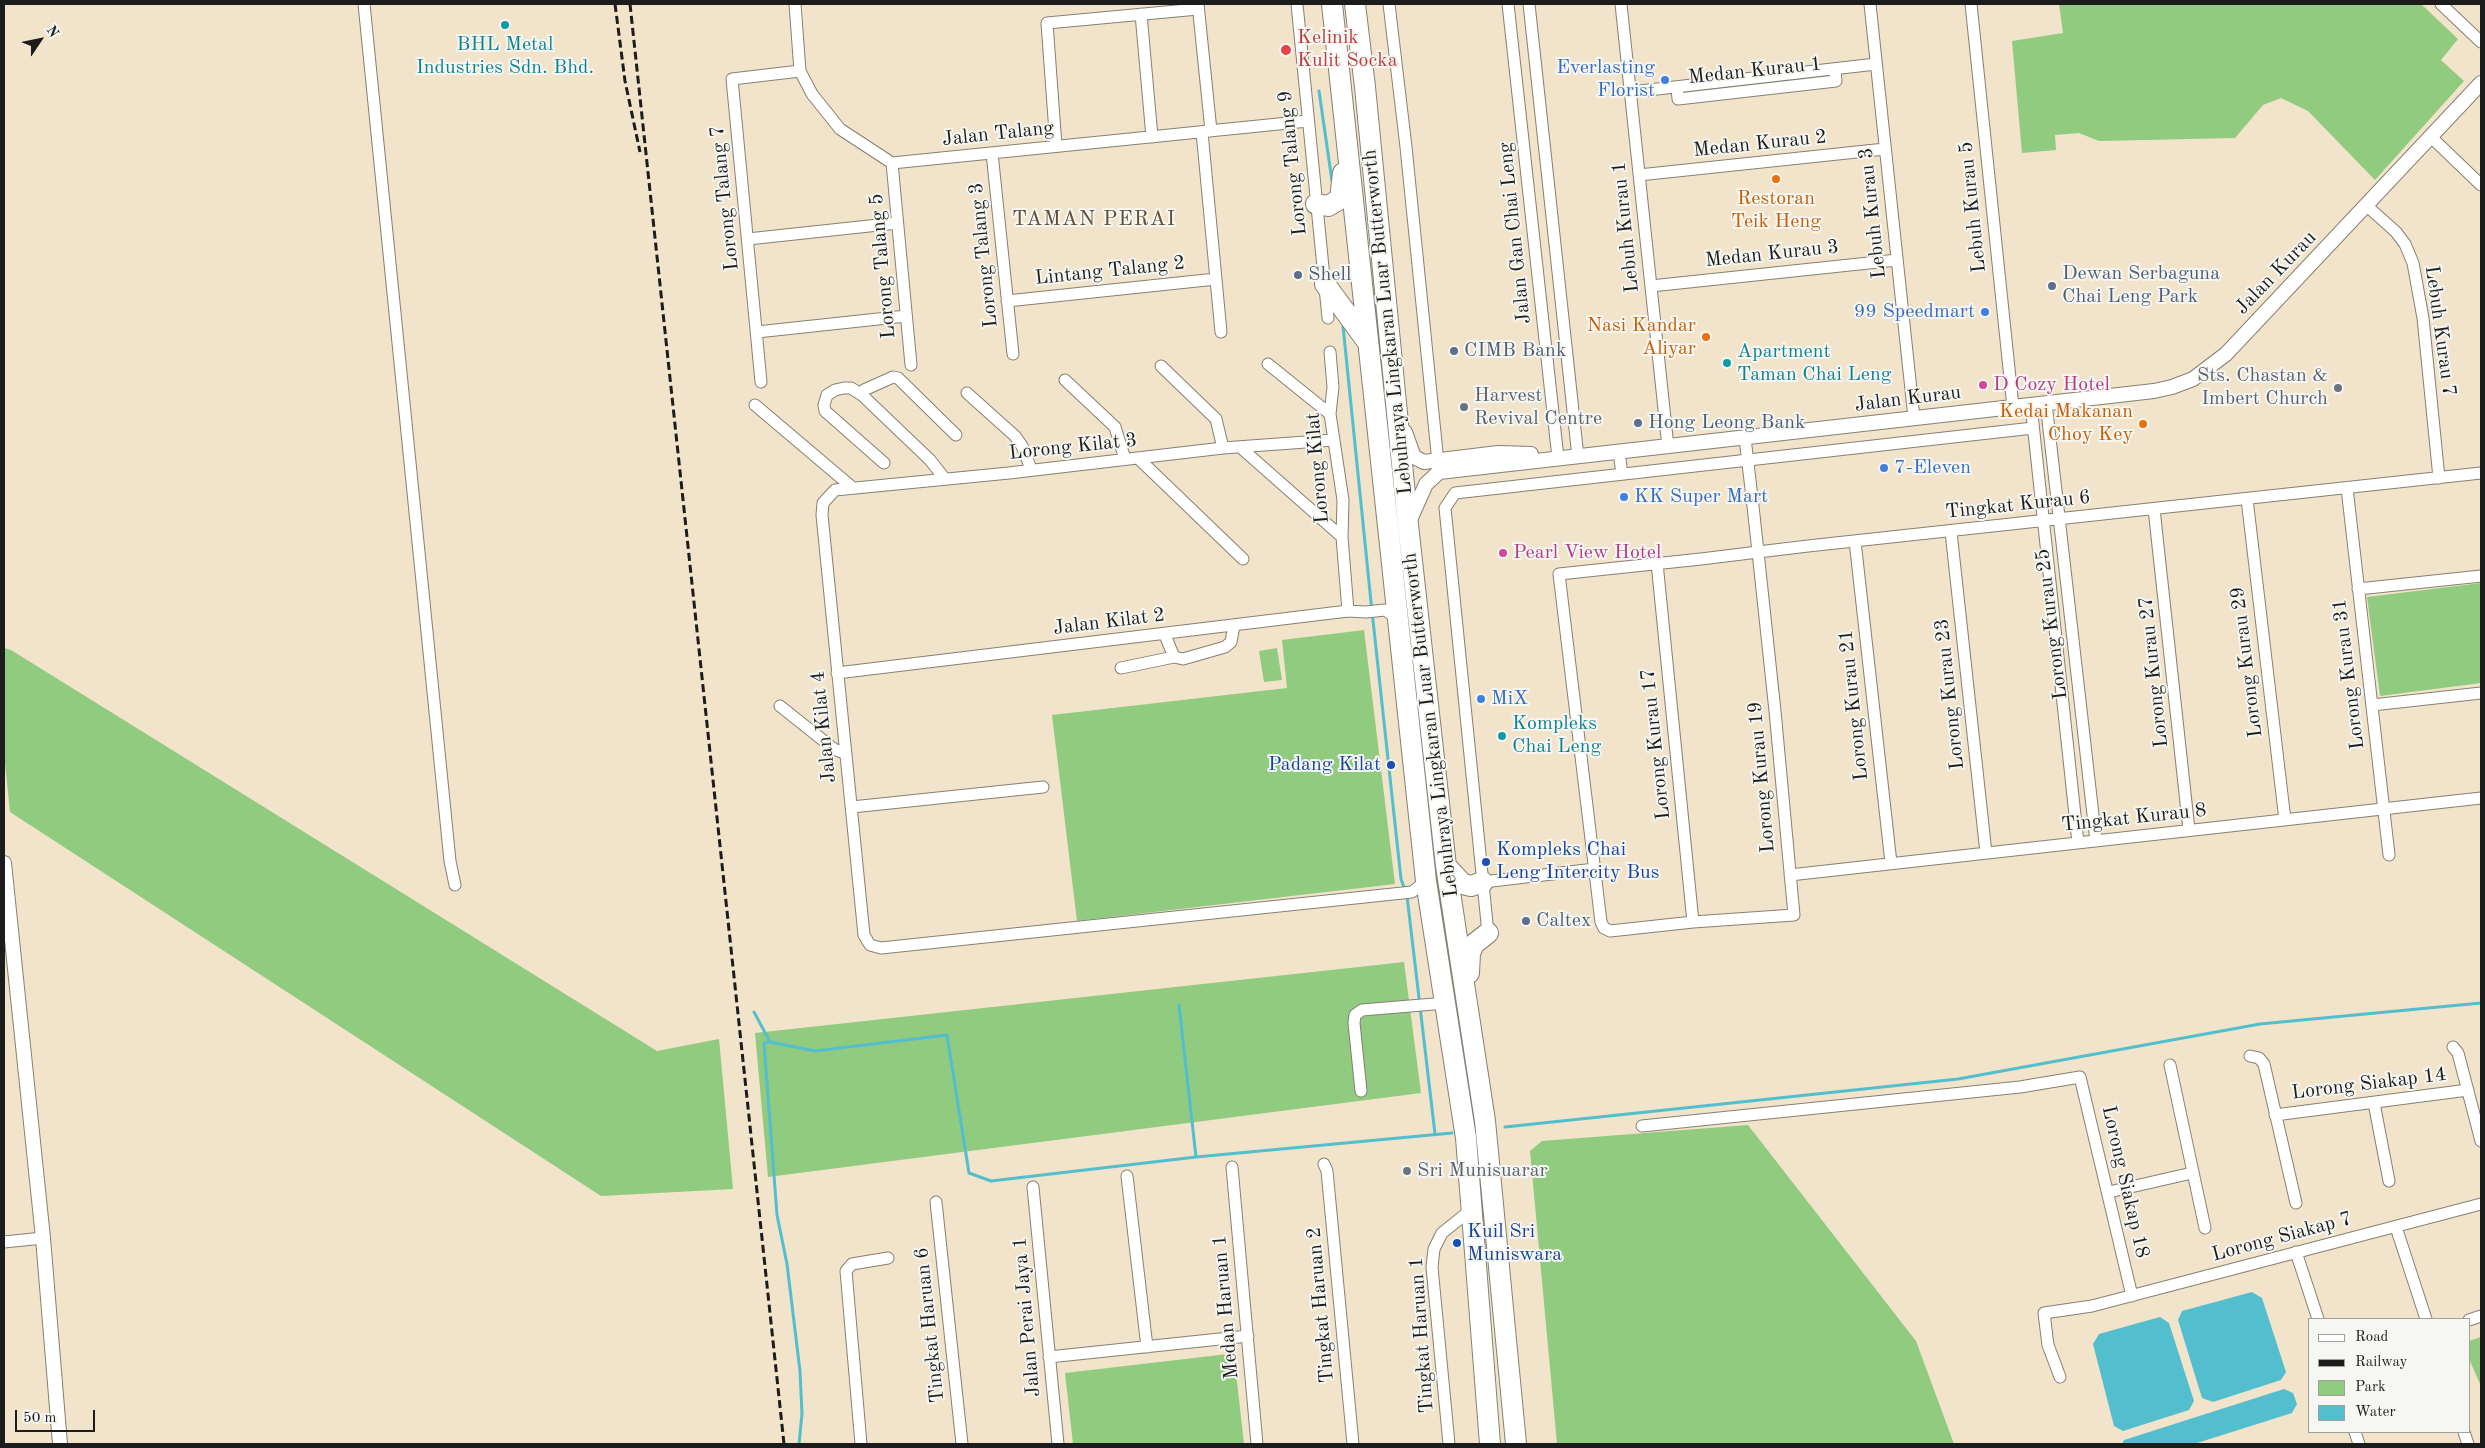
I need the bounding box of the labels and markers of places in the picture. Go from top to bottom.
marker: BHL Metal Industries Sdn. Bhd. [499,19,511,31]
place label: Kelinik Kulit Socka [1297,26,1398,73]
place label: BHL Metal Industries Sdn. Bhd. [416,33,594,80]
marker: Kelinik Kulit Socka [1279,43,1293,57]
place label: Everlasting Florist [1556,56,1655,103]
marker: Everlasting Florist [1659,74,1671,86]
marker: Restoran Teik Heng [1770,173,1782,185]
place label: Restoran Teik Heng [1731,187,1821,234]
place label: Dewan Serbaguna Chai Leng Park [2062,262,2220,309]
place label: Shell [1308,263,1351,287]
marker: Shell [1292,269,1304,281]
marker: Dewan Serbaguna Chai Leng Park [2046,280,2058,292]
place label: 99 Speedmart [1854,300,1975,324]
marker: 99 Speedmart [1979,306,1991,318]
place label: Nasi Kandar Aliyar [1587,314,1696,361]
marker: Nasi Kandar Aliyar [1700,331,1712,343]
place label: CIMB Bank [1464,339,1566,363]
place label: Apartment Taman Chai Leng [1737,340,1892,387]
marker: CIMB Bank [1448,345,1460,357]
marker: Apartment Taman Chai Leng [1721,357,1733,369]
place label: Sts. Chastan & Imbert Church [2197,364,2328,411]
place label: D Cozy Hotel [1993,373,2110,397]
marker: D Cozy Hotel [1977,379,1989,391]
marker: Sts. Chastan & Imbert Church [2332,382,2344,394]
place label: Harvest Revival Centre [1474,384,1602,431]
place label: Kedai Makanan Choy Key [1999,400,2133,447]
marker: Harvest Revival Centre [1458,401,1470,413]
place label: Hong Leong Bank [1648,411,1805,435]
marker: Hong Leong Bank [1632,417,1644,429]
marker: Kedai Makanan Choy Key [2137,418,2149,430]
place label: 7-Eleven [1894,456,1971,480]
marker: 7-Eleven [1878,462,1890,474]
place label: KK Super Mart [1634,485,1768,509]
marker: KK Super Mart [1618,491,1630,503]
place label: Pearl View Hotel [1513,541,1661,565]
marker: Pearl View Hotel [1497,547,1509,559]
place label: MiX [1491,687,1528,711]
marker: MiX [1475,693,1487,705]
place label: Kompleks Chai Leng [1512,712,1601,759]
marker: Kompleks Chai Leng [1496,730,1508,742]
place label: Padang Kilat [1268,753,1381,777]
marker: Padang Kilat [1385,759,1397,771]
place label: Kompleks Chai Leng Intercity Bus [1496,838,1659,885]
marker: Kompleks Chai Leng Intercity Bus [1480,856,1492,868]
place label: Caltex [1536,909,1591,933]
marker: Caltex [1520,915,1532,927]
place label: Sri Munisuarar [1417,1159,1548,1183]
marker: Sri Munisuarar [1401,1165,1413,1177]
place label: Kuil Sri Muniswara [1467,1220,1562,1267]
marker: Kuil Sri Muniswara [1451,1237,1463,1249]

